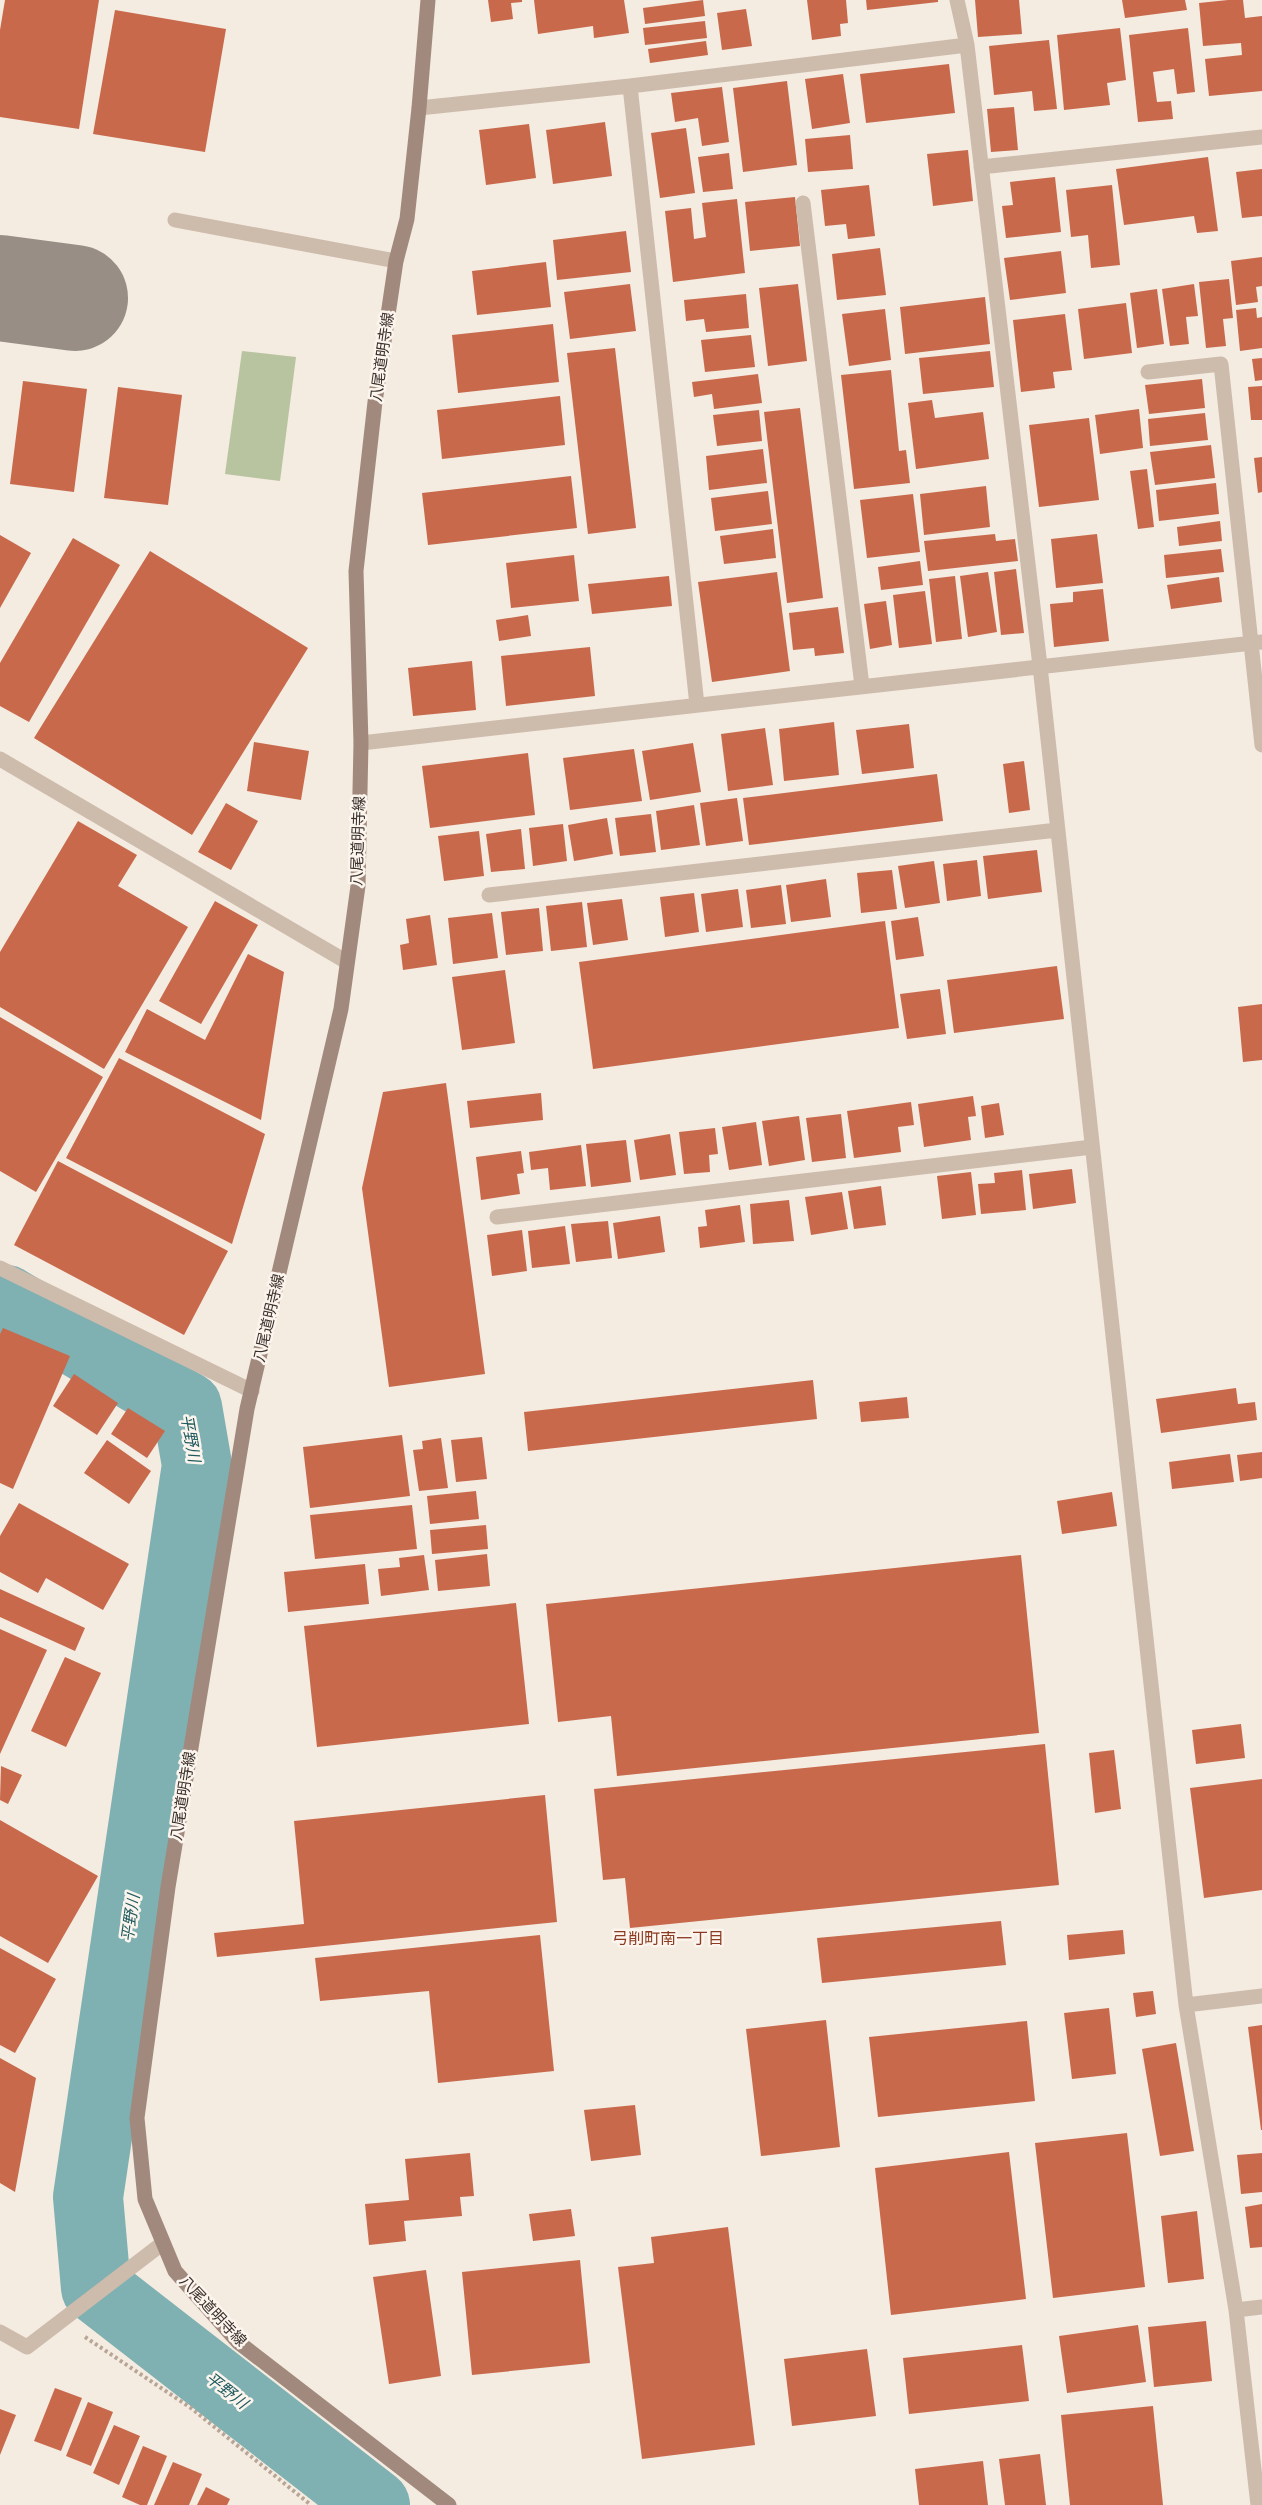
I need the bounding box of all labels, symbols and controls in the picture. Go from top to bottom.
street label: 八尾道明寺線 [367,311,397,403]
street label: 八尾道明寺線 [347,796,369,886]
street label: 八尾道明寺線 [250,1272,288,1364]
water label: 平野川 [177,1413,204,1465]
street label: 八尾道明寺線 [167,1750,199,1842]
water label: 平野川 [118,1891,144,1943]
district label: 弓削町南一丁目 [612,1929,724,1948]
street label: 八尾道明寺線 [176,2272,250,2350]
water label: 平野川 [202,2368,253,2414]

